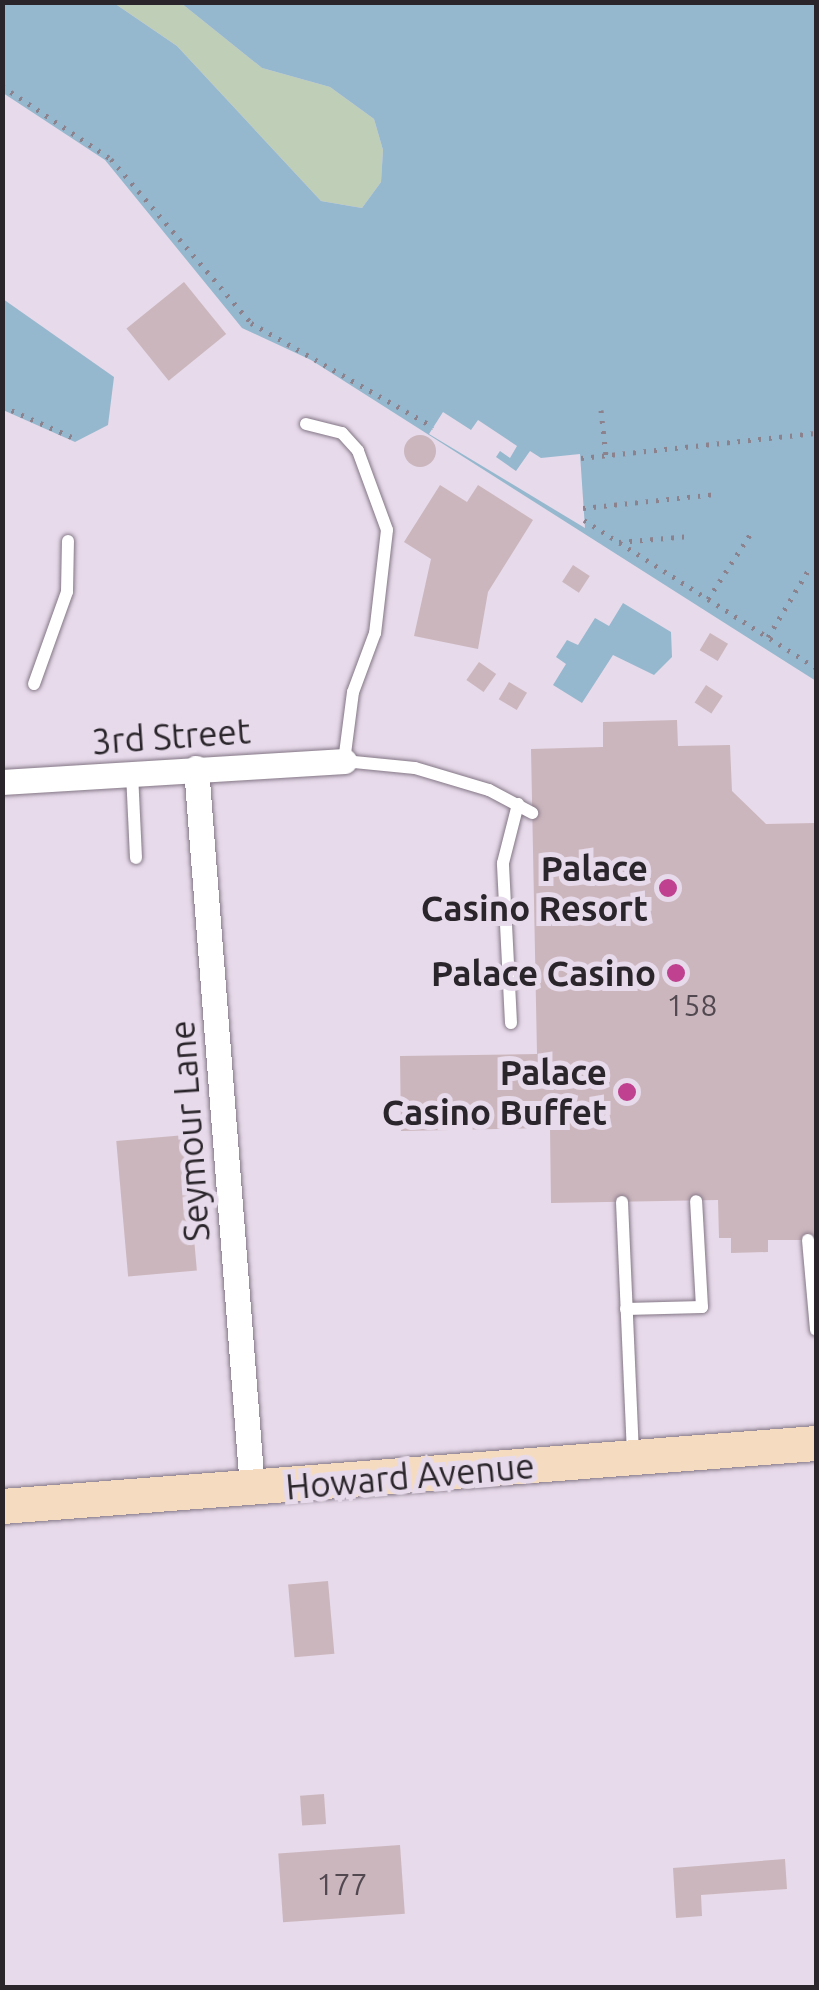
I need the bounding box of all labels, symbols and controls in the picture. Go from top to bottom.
street label: 3rd Street [90,709,252,763]
place label: Palace Casino Resort [421,847,648,929]
marker: Palace Casino Resort [657,877,679,899]
place label: Palace Casino [431,952,656,994]
marker: Palace Casino [665,962,687,984]
house number: 158 [667,987,717,1023]
street label: Seymour Lane [160,1019,218,1243]
place label: Palace Casino Buffet [382,1051,607,1133]
marker: Palace Casino Buffet [616,1081,638,1103]
street label: Howard Avenue [284,1444,536,1508]
house number: 177 [317,1866,367,1902]

